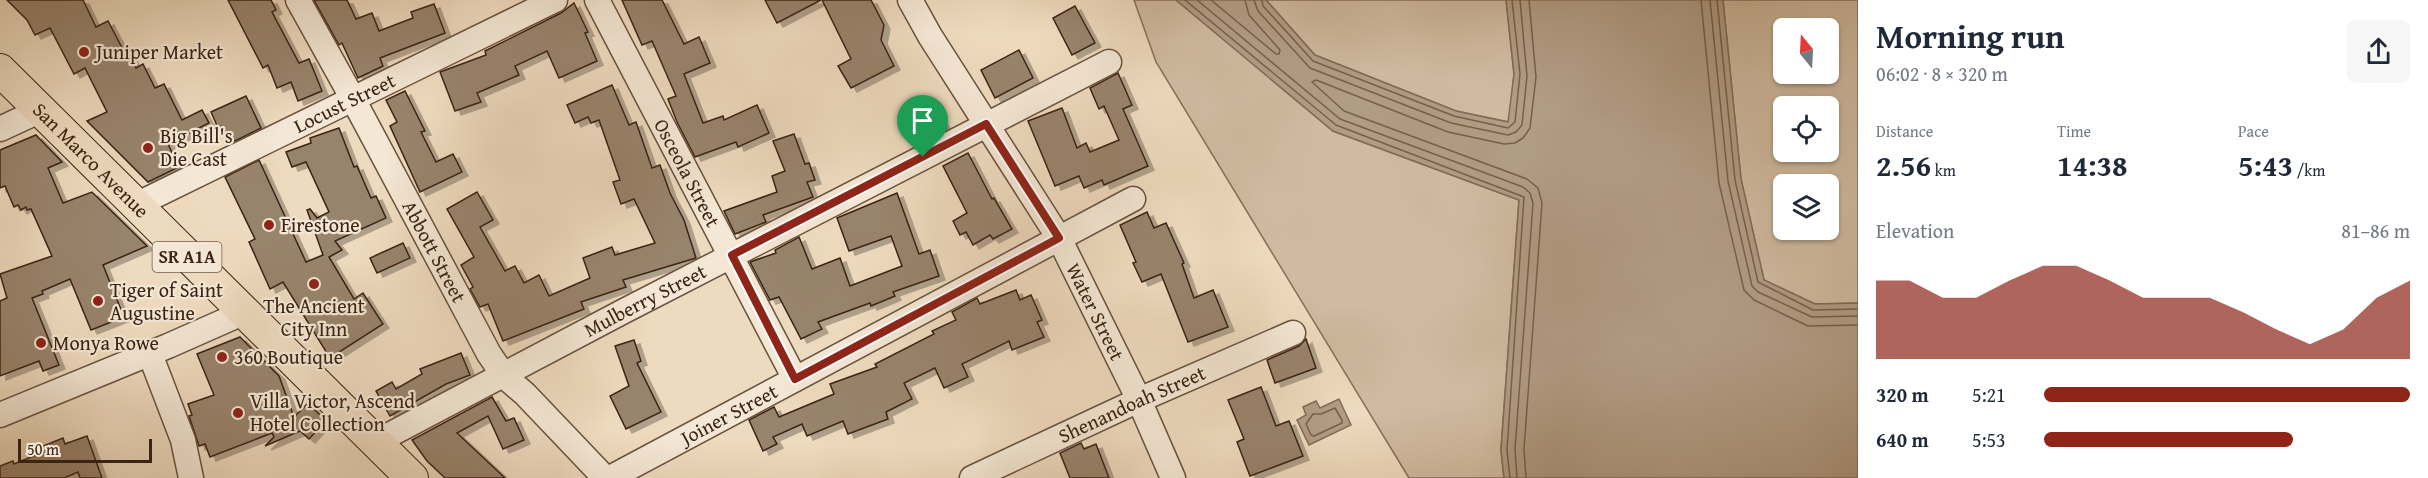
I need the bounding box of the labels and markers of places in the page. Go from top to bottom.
place label: Juniper Market [93,37,223,66]
marker: Juniper Market [77,45,91,59]
pin [897,95,948,157]
place label: Big Bill's Die Cast [160,121,233,173]
marker: Big Bill's Die Cast [141,141,155,155]
place label: Firestone [281,210,360,239]
marker: Firestone [262,218,276,232]
place label: Tiger of Saint Augustine [110,275,223,327]
marker: The Ancient City Inn [307,277,321,291]
place label: The Ancient City Inn [263,291,365,343]
marker: Tiger of Saint Augustine [91,294,105,308]
place label: Monya Rowe [53,328,159,357]
marker: Monya Rowe [34,336,48,350]
place label: 360 Boutique [234,342,343,371]
marker: 360 Boutique [215,350,229,364]
place label: Villa Victor, Ascend Hotel Collection [250,386,415,438]
marker: Villa Victor, Ascend Hotel Collection [231,406,245,420]

